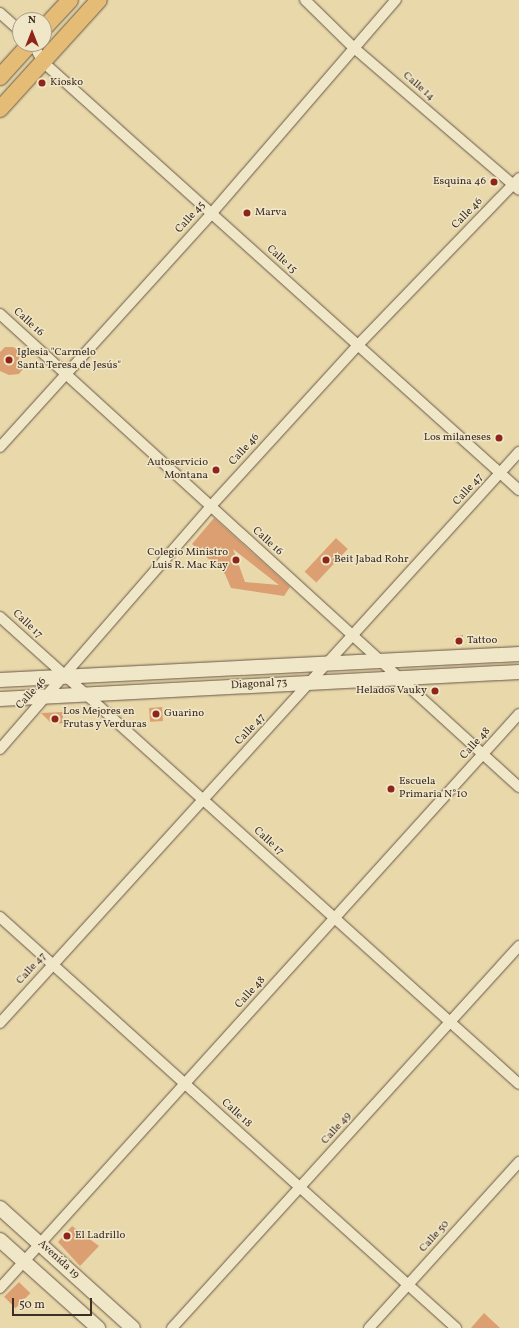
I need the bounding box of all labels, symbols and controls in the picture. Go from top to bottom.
north arrow [12,12,52,52]
text: N [28,13,36,28]
street label: Calle 14 [400,70,436,104]
place label: Kiosko [50,76,83,90]
marker: Kiosko [37,78,47,88]
place label: Esquina 46 [433,175,486,189]
marker: Esquina 46 [489,177,499,187]
street label: Calle 46 [450,196,486,232]
street label: Calle 45 [173,199,209,237]
place label: Marva [255,206,287,220]
marker: Marva [242,208,252,218]
street label: Calle 15 [263,243,299,277]
street label: Calle 16 [10,306,46,340]
place label: Iglesia "Carmelo Santa Teresa de Jesús" [17,347,121,373]
marker: Iglesia "Carmelo Santa Teresa de Jesús" [4,355,14,365]
street label: Calle 46 [227,431,263,469]
place label: Los milaneses [424,431,491,445]
marker: Los milaneses [494,433,504,443]
place label: Autoservicio Montana [147,457,208,483]
marker: Autoservicio Montana [211,465,221,475]
street label: Calle 47 [451,471,487,509]
street label: Calle 16 [249,525,285,559]
place label: Colegio Ministro Luis R. Mac Kay [147,547,228,573]
place label: Beit Jabad Rohr [334,553,409,567]
marker: Colegio Ministro Luis R. Mac Kay [231,555,241,565]
marker: Beit Jabad Rohr [321,555,331,565]
street label: Calle 17 [9,608,45,642]
place label: Tattoo [467,634,497,648]
marker: Tattoo [454,636,464,646]
street label: Calle 46 [14,675,50,713]
street label: Diagonal 73 [230,677,288,693]
place label: Helados Vauky [356,684,427,698]
marker: Helados Vauky [430,686,440,696]
place label: Los Mejores en Frutas y Verduras [63,706,148,732]
place label: Guarino [164,707,204,721]
marker: Guarino [151,709,161,719]
street label: Calle 47 [233,711,269,749]
marker: Los Mejores en Frutas y Verduras [50,714,60,724]
street label: Calle 48 [458,725,494,763]
place label: Escuela Primaria N°10 [399,776,467,802]
marker: Escuela Primaria N°10 [386,784,396,794]
street label: Calle 17 [250,825,286,859]
street label: Calle 47 [14,950,50,988]
street label: Calle 48 [233,974,269,1012]
street label: Calle 18 [218,1097,254,1131]
street label: Calle 49 [319,1110,355,1148]
street label: Calle 50 [417,1218,453,1256]
place label: El Ladrillo [75,1229,125,1243]
marker: El Ladrillo [62,1231,72,1241]
street label: Avenida 19 [34,1238,82,1282]
scale bar [14,1290,94,1316]
text: 50 m [19,1297,45,1313]

